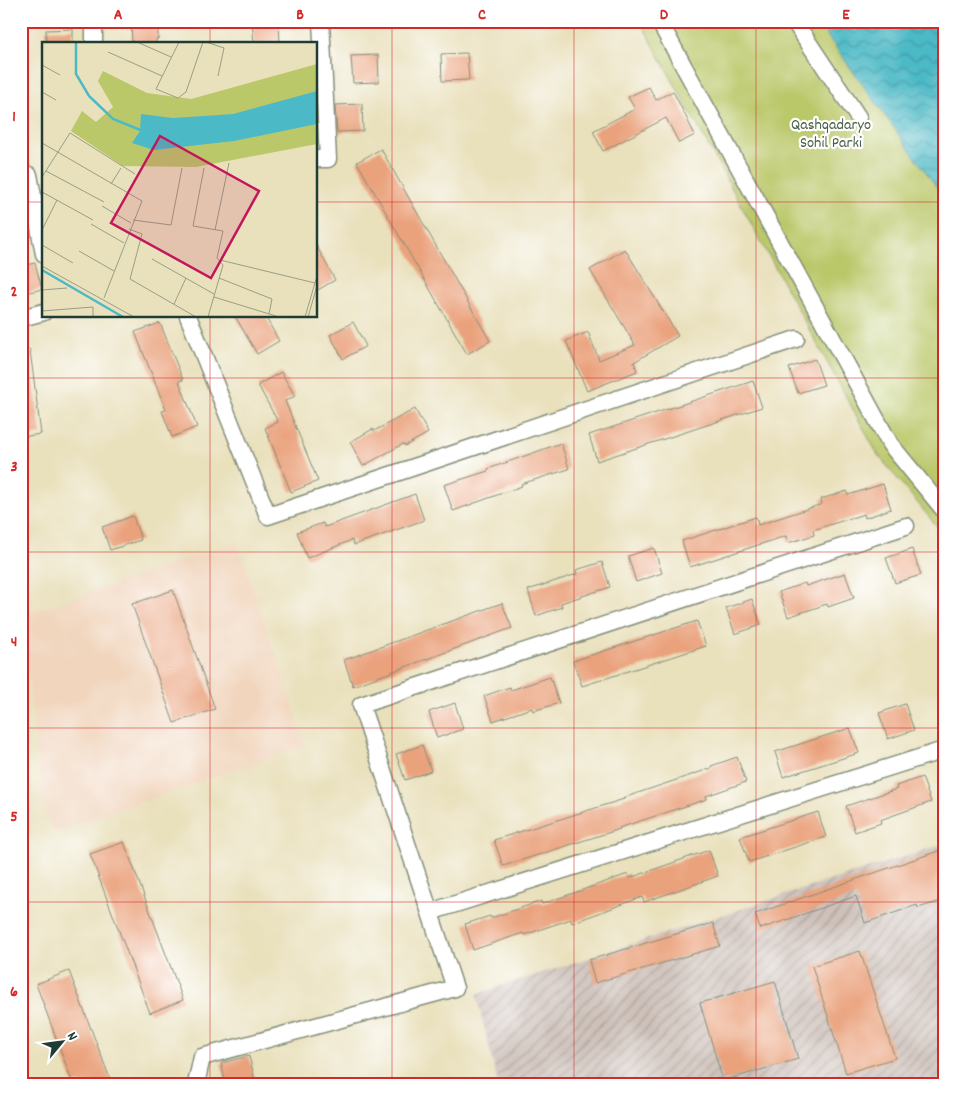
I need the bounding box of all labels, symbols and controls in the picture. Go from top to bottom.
text: A [114,4,123,27]
text: B [296,4,304,27]
text: C [478,4,486,27]
text: D [660,4,669,27]
text: E [842,4,850,27]
inset map [42,42,318,318]
text: 1 [12,106,16,129]
park label: Qashqadaryo Sohil Parki [791,114,871,155]
text: 2 [11,281,18,304]
text: 3 [10,456,18,479]
text: 4 [11,631,17,654]
text: 5 [10,806,18,829]
text: 6 [10,981,18,1004]
north arrow [38,1018,88,1068]
text: N [61,1029,82,1045]

